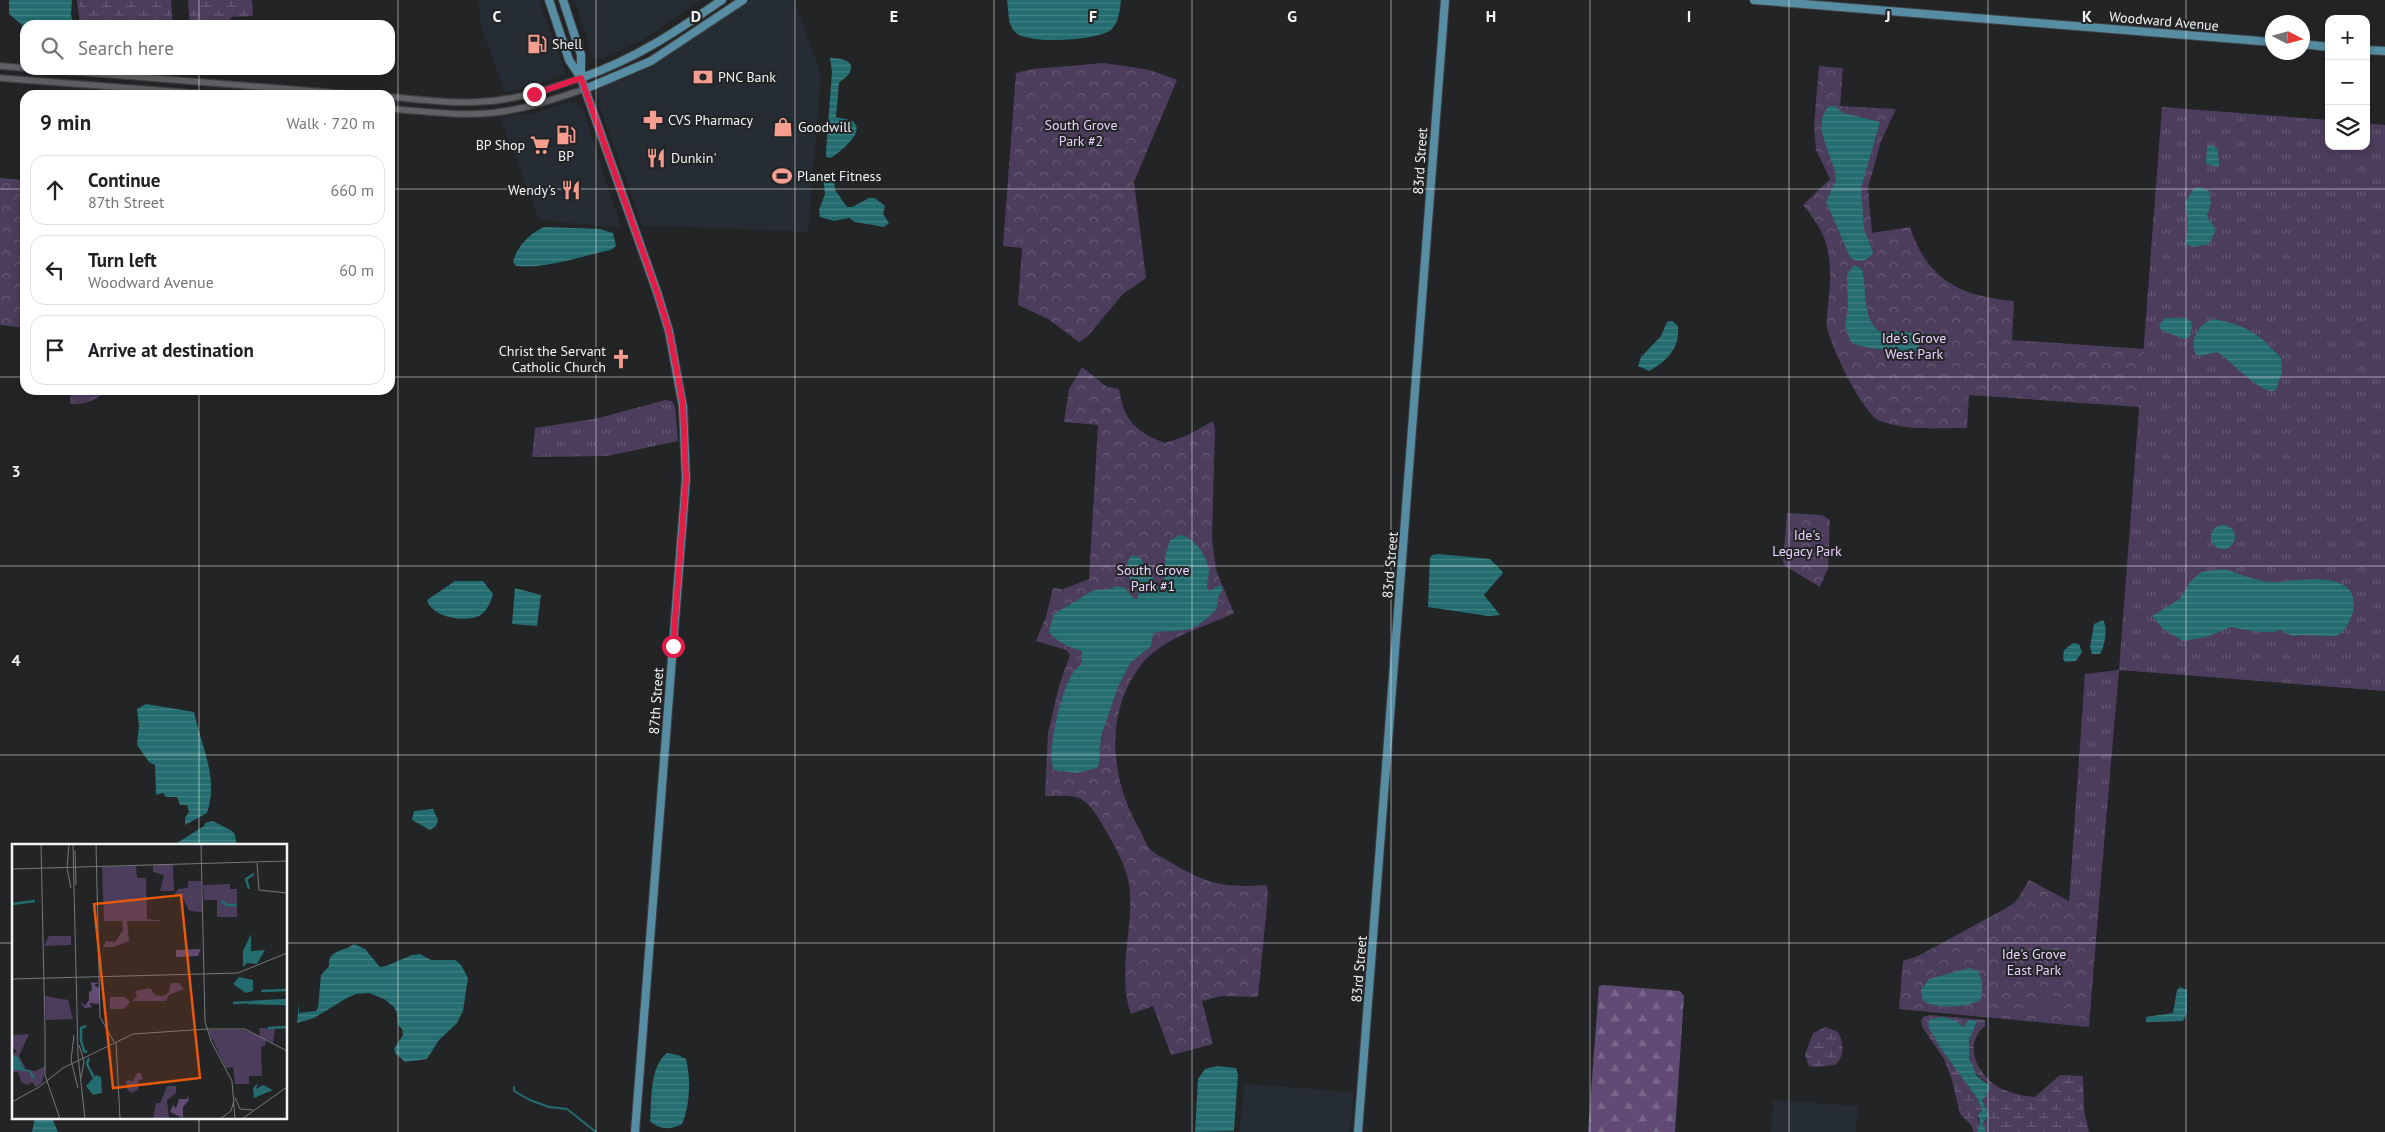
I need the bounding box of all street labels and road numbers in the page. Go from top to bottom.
street label: Woodward Avenue [2108,7,2220,35]
street label: 83rd Street [1409,127,1431,195]
street label: 83rd Street [1378,531,1402,599]
street label: 87th Street [645,667,667,735]
street label: 83rd Street [1347,935,1371,1003]

